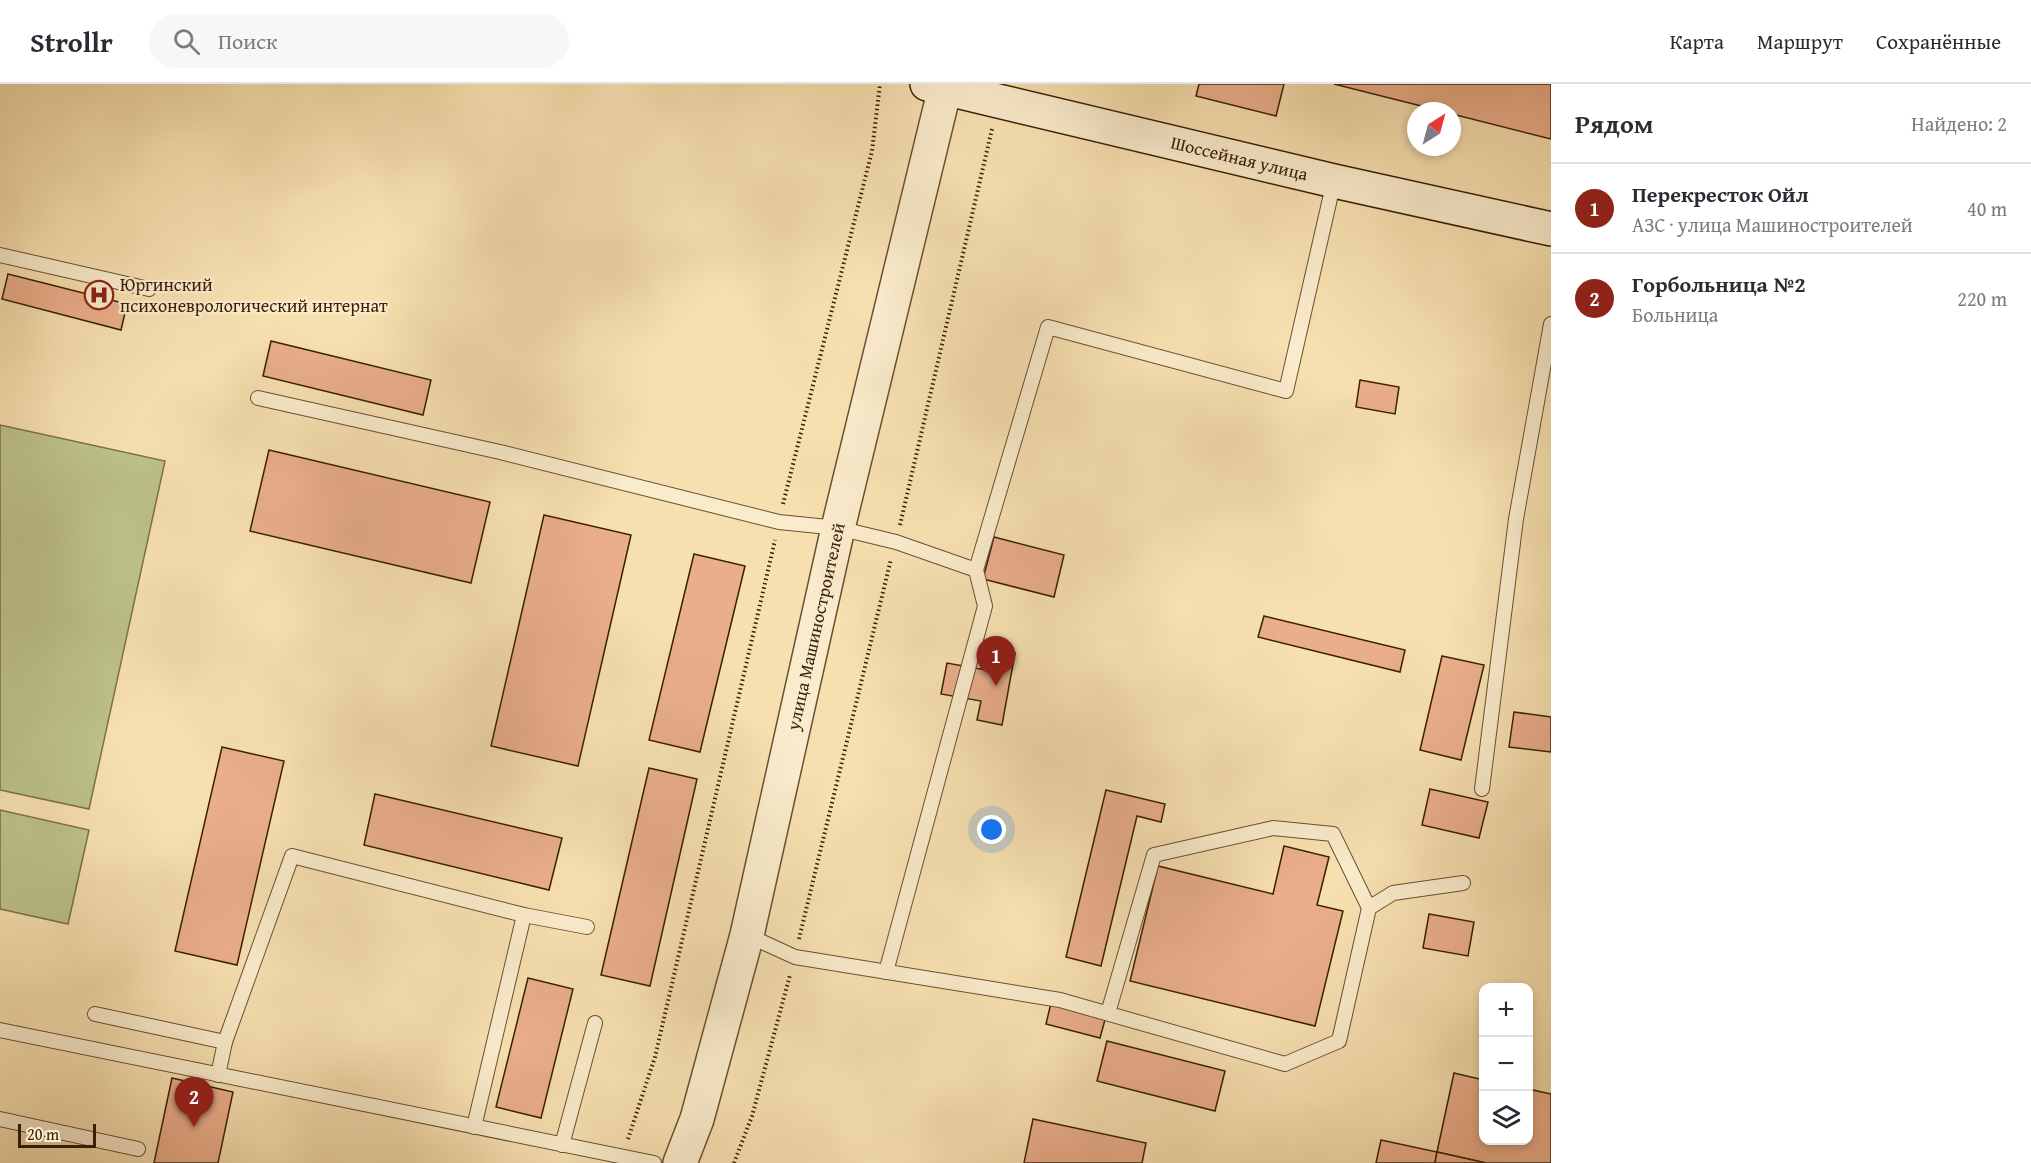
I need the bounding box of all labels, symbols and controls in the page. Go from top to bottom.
search box [149,14,569,68]
text: Strollr [30,21,113,62]
icon: search [170,25,203,58]
text: Поиск [218,25,278,57]
text: Карта [1670,26,1724,57]
text: Маршрут [1757,26,1843,57]
text: Сохранённые [1876,26,2001,57]
north arrow [1407,102,1461,156]
text: Рядом [1575,104,1653,143]
text: Найдено: 2 [1911,109,2007,138]
street label: Шоссейная улица [1168,129,1311,187]
text: Перекресток Ойл [1632,178,1809,210]
text: 1 [1589,194,1600,223]
text: 40 m [1967,194,2007,223]
text: АЗС · улица Машиностроителей [1632,210,1913,239]
text: Горбольница №2 [1632,268,1806,300]
place label: Юргинский психоневрологический интернат [120,271,388,319]
hospital icon: Юргинский психоневрологический интернат [83,279,115,311]
text: 2 [1589,284,1600,313]
text: 220 m [1957,284,2007,313]
text: Больница [1632,300,1718,329]
street label: улица Машиностроителей [779,520,852,734]
pin: 1 [976,636,1016,686]
your location [977,815,1006,844]
map controls [1479,983,1533,1145]
button: + [1479,983,1533,1037]
button: − [1479,1037,1533,1091]
pin: 2 [174,1078,214,1127]
button: layers [1479,1091,1533,1145]
scale bar [18,1121,96,1148]
text: 20 m [27,1122,59,1146]

